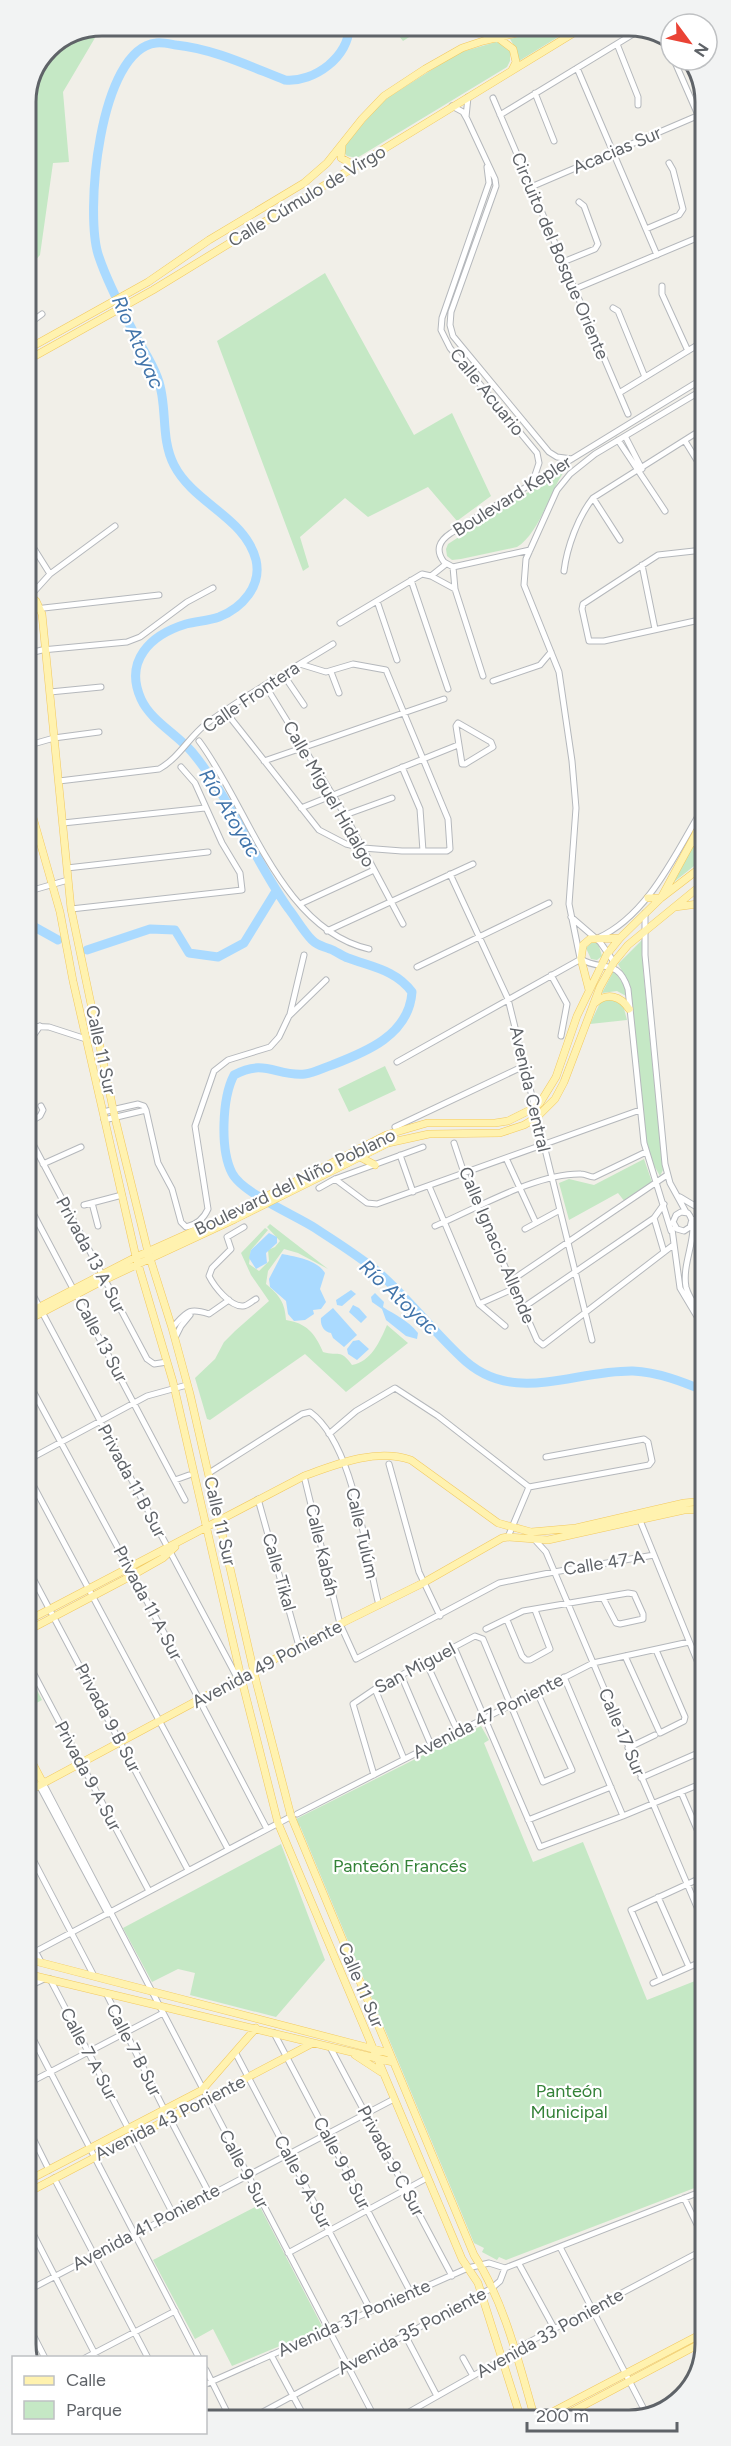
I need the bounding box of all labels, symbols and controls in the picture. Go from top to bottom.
north arrow [659,12,719,72]
text: N [690,40,712,60]
street label: Acacias Sur [569,121,665,179]
street label: Calle Cúmulo de Virgo [224,140,390,252]
street label: Circuito del Bosque Oriente [506,149,614,363]
water label: Río Atoyac [107,292,169,392]
street label: Calle Acuario [445,344,529,440]
street label: Boulevard Kepler [449,451,575,541]
street label: Calle Frontera [198,656,304,738]
street label: Calle Miguel Hidalgo [278,717,380,871]
water label: Río Atoyac [194,764,266,862]
street label: Calle 11 Sur [81,1003,121,1097]
street label: Avenida Central [505,1024,555,1154]
street label: Boulevard del Niño Poblano [191,1124,399,1240]
street label: Calle Ignacio Allende [454,1163,540,1327]
street label: Privada 13 A Sur [51,1193,131,1317]
water label: Río Atoyac [355,1254,444,1340]
street label: Calle 13 Sur [69,1294,133,1386]
street label: Privada 11 B Sur [93,1421,171,1541]
street label: Calle 11 Sur [199,1474,241,1568]
street label: Calle Tulúm [341,1485,383,1581]
street label: Calle Kabáh [301,1502,343,1598]
street label: Calle Tikal [257,1530,301,1614]
street label: Privada 11 A Sur [109,1542,187,1664]
street label: Calle 47 A [562,1546,646,1580]
street label: Avenida 49 Poniente [188,1615,346,1713]
street label: San Miguel [371,1638,459,1698]
street label: Privada 9 B Sur [70,1660,146,1776]
street label: Avenida 47 Poniente [409,1668,567,1763]
street label: Calle 17 Sur [594,1685,650,1779]
street label: Privada 9 A Sur [50,1717,126,1835]
park label: Panteón Francés [333,1855,467,1877]
street label: Calle 11 Sur [333,1939,389,2031]
street label: Calle 7 B Sur [101,2000,167,2100]
street label: Calle 7 A Sur [55,2004,123,2104]
street label: Avenida 43 Poniente [91,2070,249,2166]
park label: Panteón Municipal [530,2080,608,2123]
street label: Privada 9 C Sur [353,2102,429,2220]
street label: Calle 9 B Sur [308,2113,376,2213]
street label: Calle 9 Sur [214,2126,274,2212]
street label: Calle 9 A Sur [269,2131,337,2233]
street label: Avenida 41 Poniente [69,2179,224,2275]
street label: Avenida 37 Poniente [274,2274,434,2362]
street label: Avenida 35 Poniente [334,2282,490,2380]
street label: Avenida 33 Poniente [473,2283,628,2383]
legend [12,2356,207,2434]
text: Calle [66,2369,106,2391]
scale bar [527,2395,677,2433]
text: Parque [66,2399,122,2421]
text: 200 m [536,2405,589,2427]

